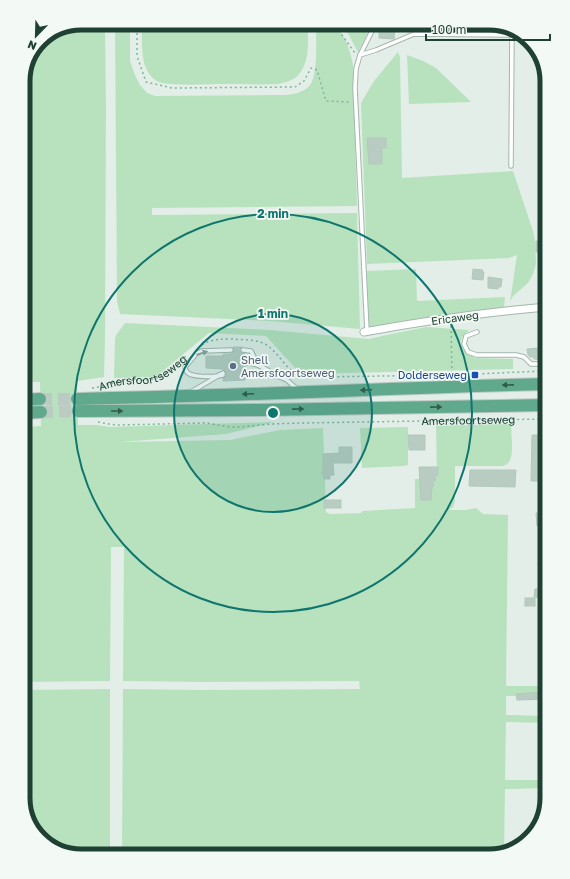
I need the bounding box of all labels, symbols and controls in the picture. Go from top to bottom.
north arrow [16,16,56,56]
scale bar [426,16,550,42]
text: 100 m [432,22,466,37]
text: N [26,38,38,53]
text: 2 min [257,206,289,221]
text: 1 min [258,306,288,321]
street label: Ericaweg [430,308,480,327]
one-way arrow [196,350,208,356]
street label: Amersfoortseweg [97,352,189,393]
place label: Shell Amersfoortseweg [241,353,335,379]
marker: Shell Amersfoortseweg [228,361,238,371]
place label: Dolderseweg [398,368,467,381]
marker: Dolderseweg [470,370,480,380]
one-way arrow [501,382,514,388]
one-way arrow [359,387,372,393]
one-way arrow [242,391,254,398]
one-way arrow [430,404,443,410]
centre of rings [266,406,280,420]
one-way arrow [292,406,304,413]
one-way arrow [111,408,124,414]
street label: Amersfoortseweg [421,413,515,427]

